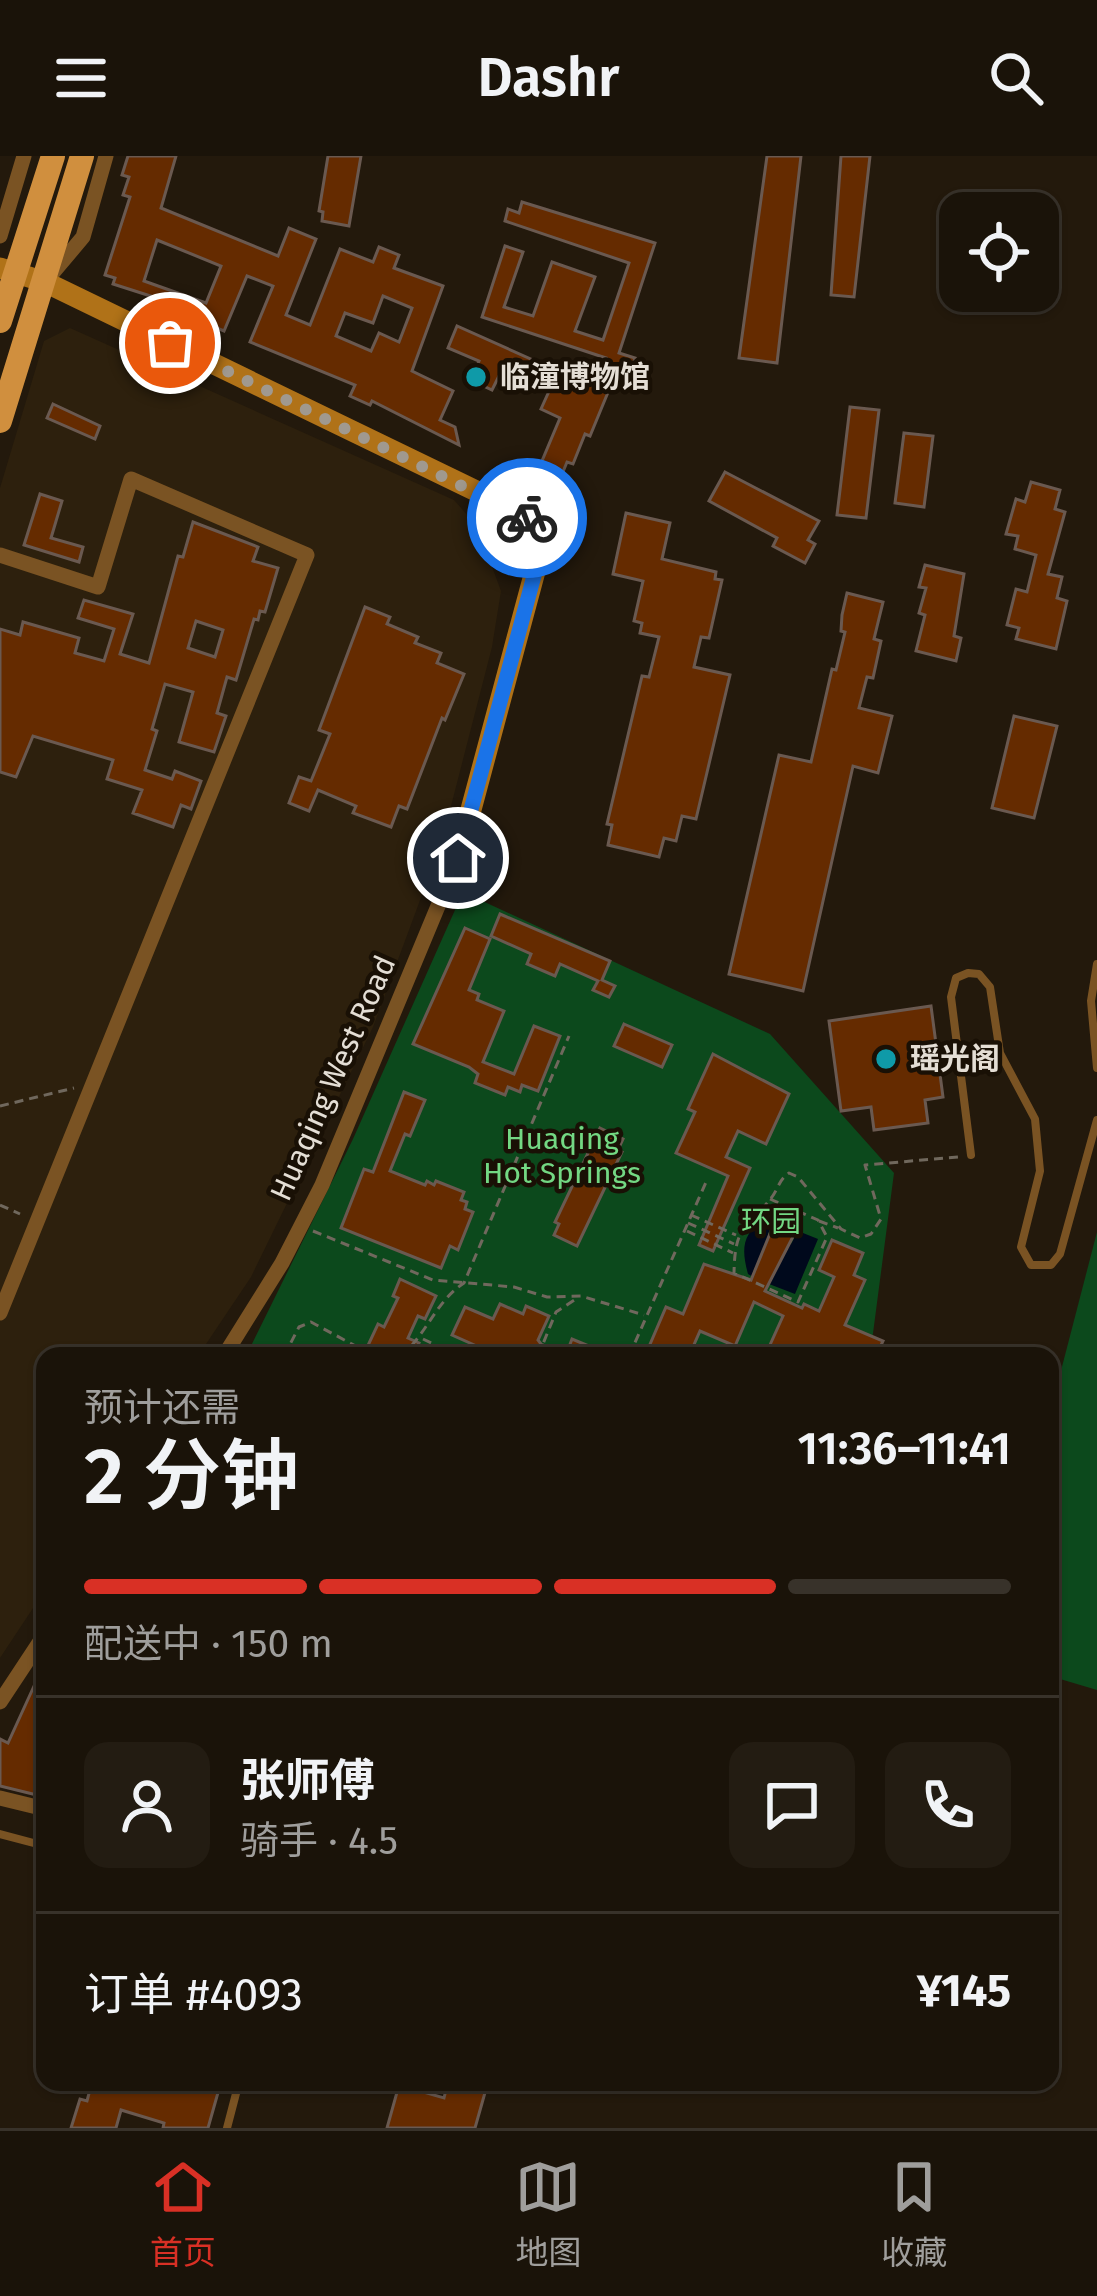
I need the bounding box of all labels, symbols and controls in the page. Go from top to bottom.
icon: menu [48,45,114,111]
icon: search [983,45,1049,111]
text: Dashr [477,46,620,110]
map controls [939,192,1059,312]
button: locate [939,192,1059,312]
pin [119,292,221,394]
icon: bag [137,310,203,376]
place label: 临潼博物馆 [500,359,650,395]
marker: 临潼博物馆 [463,364,489,390]
courier [467,458,587,578]
icon: bike [494,485,560,551]
pin [407,807,509,909]
icon: home [425,825,491,891]
street label: Huaqing West Road [263,950,403,1206]
place label: 瑶光阁 [910,1041,1000,1077]
marker: 瑶光阁 [873,1046,899,1072]
park label: Huaqing Hot Springs [483,1121,641,1191]
park label: 环园 [741,1204,801,1240]
text: 预计还需 [84,1385,240,1431]
text: 11:36–11:41 [797,1422,1011,1476]
text: 2 分钟 [84,1430,299,1524]
text: 配送中 · 150 m [84,1621,333,1667]
button: person [84,1742,210,1868]
button: chat [729,1742,855,1868]
button: phone [885,1742,1011,1868]
text: 张师傅 [240,1754,375,1808]
text: 骑手 · 4.5 [240,1818,398,1864]
text: ¥145 [917,1964,1011,2018]
text: 订单 #4093 [84,1968,303,2022]
tab: 首页 [150,2154,216,2274]
tab: 地图 [515,2154,581,2274]
tab: 收藏 [881,2154,947,2274]

